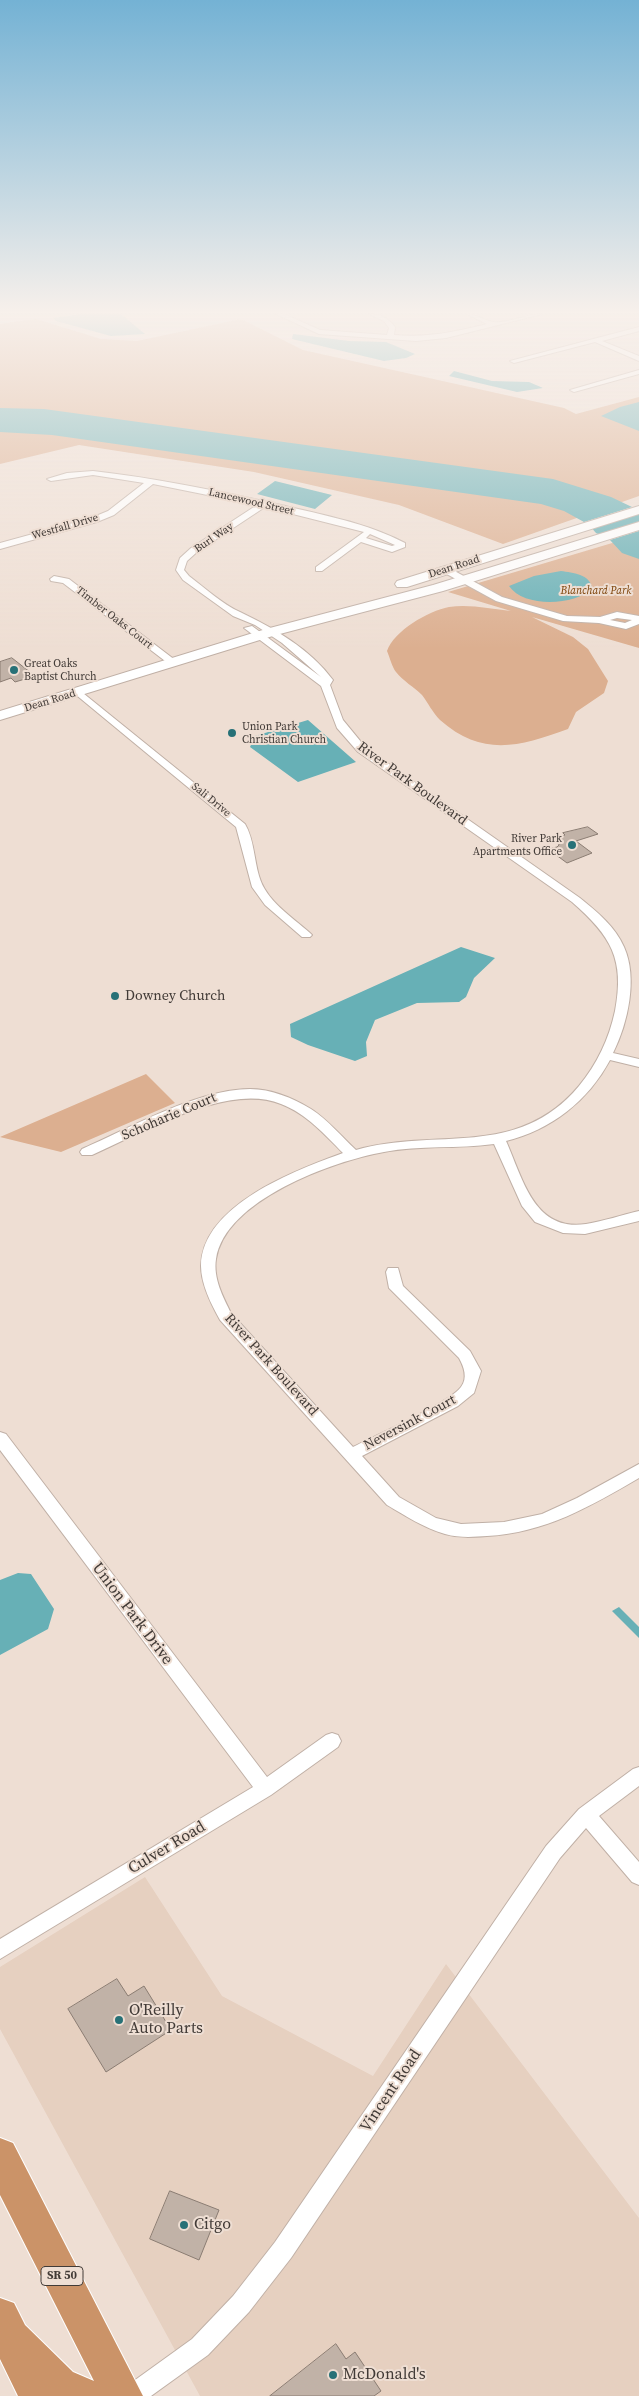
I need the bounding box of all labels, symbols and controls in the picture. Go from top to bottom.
street label: Lancewood Street [207,486,295,518]
street label: Westfall Drive [30,511,100,543]
street label: Burl Way [192,520,236,556]
street label: Dean Road [427,553,481,581]
street label: Timber Oaks Court [73,584,155,652]
park label: Blanchard Park [561,584,631,598]
place label: Great Oaks Baptist Church [24,657,97,683]
marker: Great Oaks Baptist Church [8,664,20,676]
street label: Dean Road [23,687,77,715]
place label: Union Park Christian Church [242,720,326,746]
marker: Union Park Christian Church [226,727,238,739]
street label: River Park Boulevard [354,739,470,829]
street label: Sali Drive [189,780,233,820]
place label: River Park Apartments Office [473,832,562,858]
marker: River Park Apartments Office [566,839,578,851]
place label: Downey Church [125,988,225,1004]
marker: Downey Church [109,990,121,1002]
street label: Schoharie Court [119,1090,219,1144]
street label: River Park Boulevard [221,1311,321,1419]
street label: Neversink Court [361,1392,459,1454]
street label: Union Park Drive [87,1559,177,1669]
street label: Culver Road [125,1817,209,1879]
place label: O'Reilly Auto Parts [129,2001,203,2039]
marker: O'Reilly Auto Parts [113,2014,125,2026]
street label: Vincent Road [356,2046,426,2136]
place label: Citgo [194,2215,231,2235]
marker: Citgo [178,2219,190,2231]
road number: SR 50 [41,2266,83,2286]
place label: McDonald's [343,2365,426,2385]
marker: McDonald's [327,2369,339,2381]

